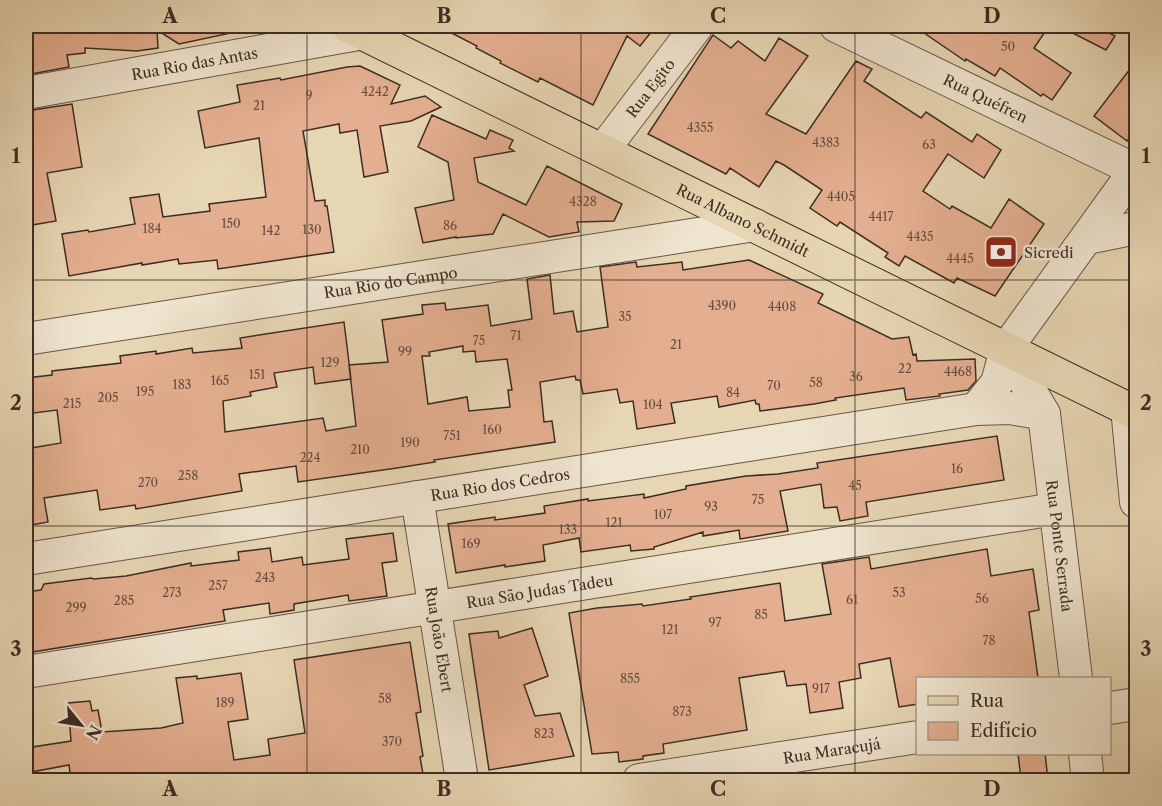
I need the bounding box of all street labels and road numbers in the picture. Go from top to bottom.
street label: Rua Rio das Antas [130,43,259,84]
street label: Rua Egito [622,55,679,121]
street label: Rua Quéfren [940,70,1031,127]
street label: Rua Albano Schmidt [673,179,813,261]
street label: Rua Rio do Campo [322,262,459,302]
street label: Rua Rio dos Cedros [429,464,571,504]
street label: Rua Ponte Serrada [1043,479,1077,613]
street label: Rua São Judas Tadeu [465,570,614,612]
street label: Rua João Ebert [422,585,457,694]
street label: Rua Maracujá [782,733,882,767]

